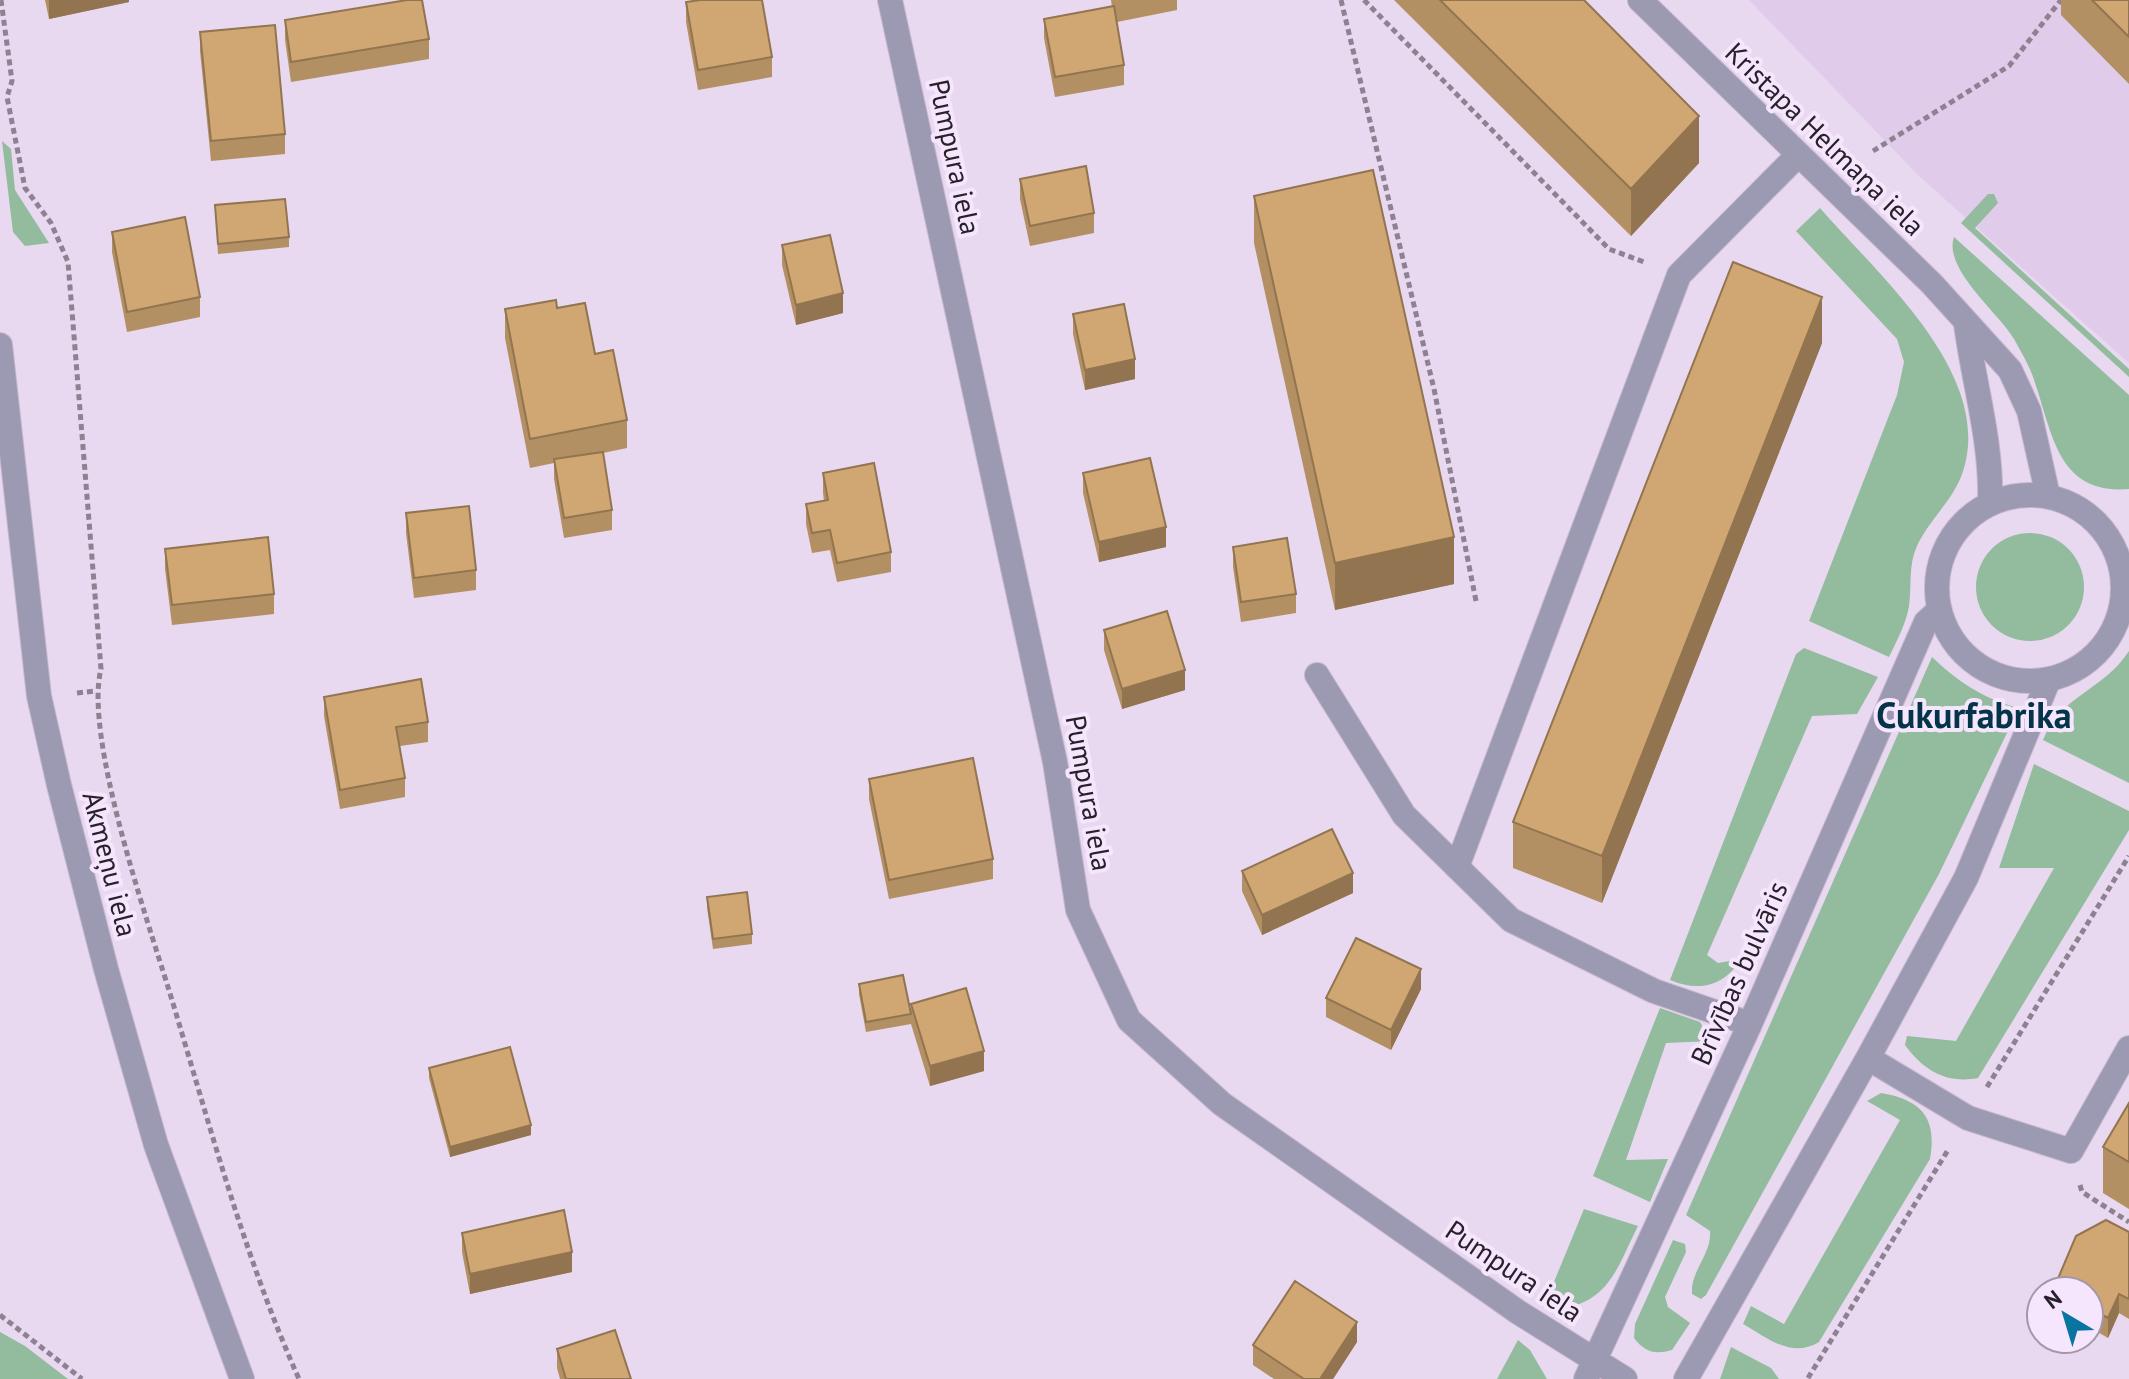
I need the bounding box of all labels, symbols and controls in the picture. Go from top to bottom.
street label: Kristapa Helmaņa iela [1718,34,1933,243]
street label: Pumpura iela [921,76,990,238]
district label: Cukurfabrika [1876,691,2072,738]
street label: Pumpura iela [1058,712,1121,874]
street label: Akmeņu iela [75,787,146,940]
street label: Brīvības bulvāris [1682,875,1796,1070]
street label: Pumpura iela [1439,1211,1590,1330]
north arrow [2025,1275,2105,1355]
text: N [2038,1284,2067,1315]

